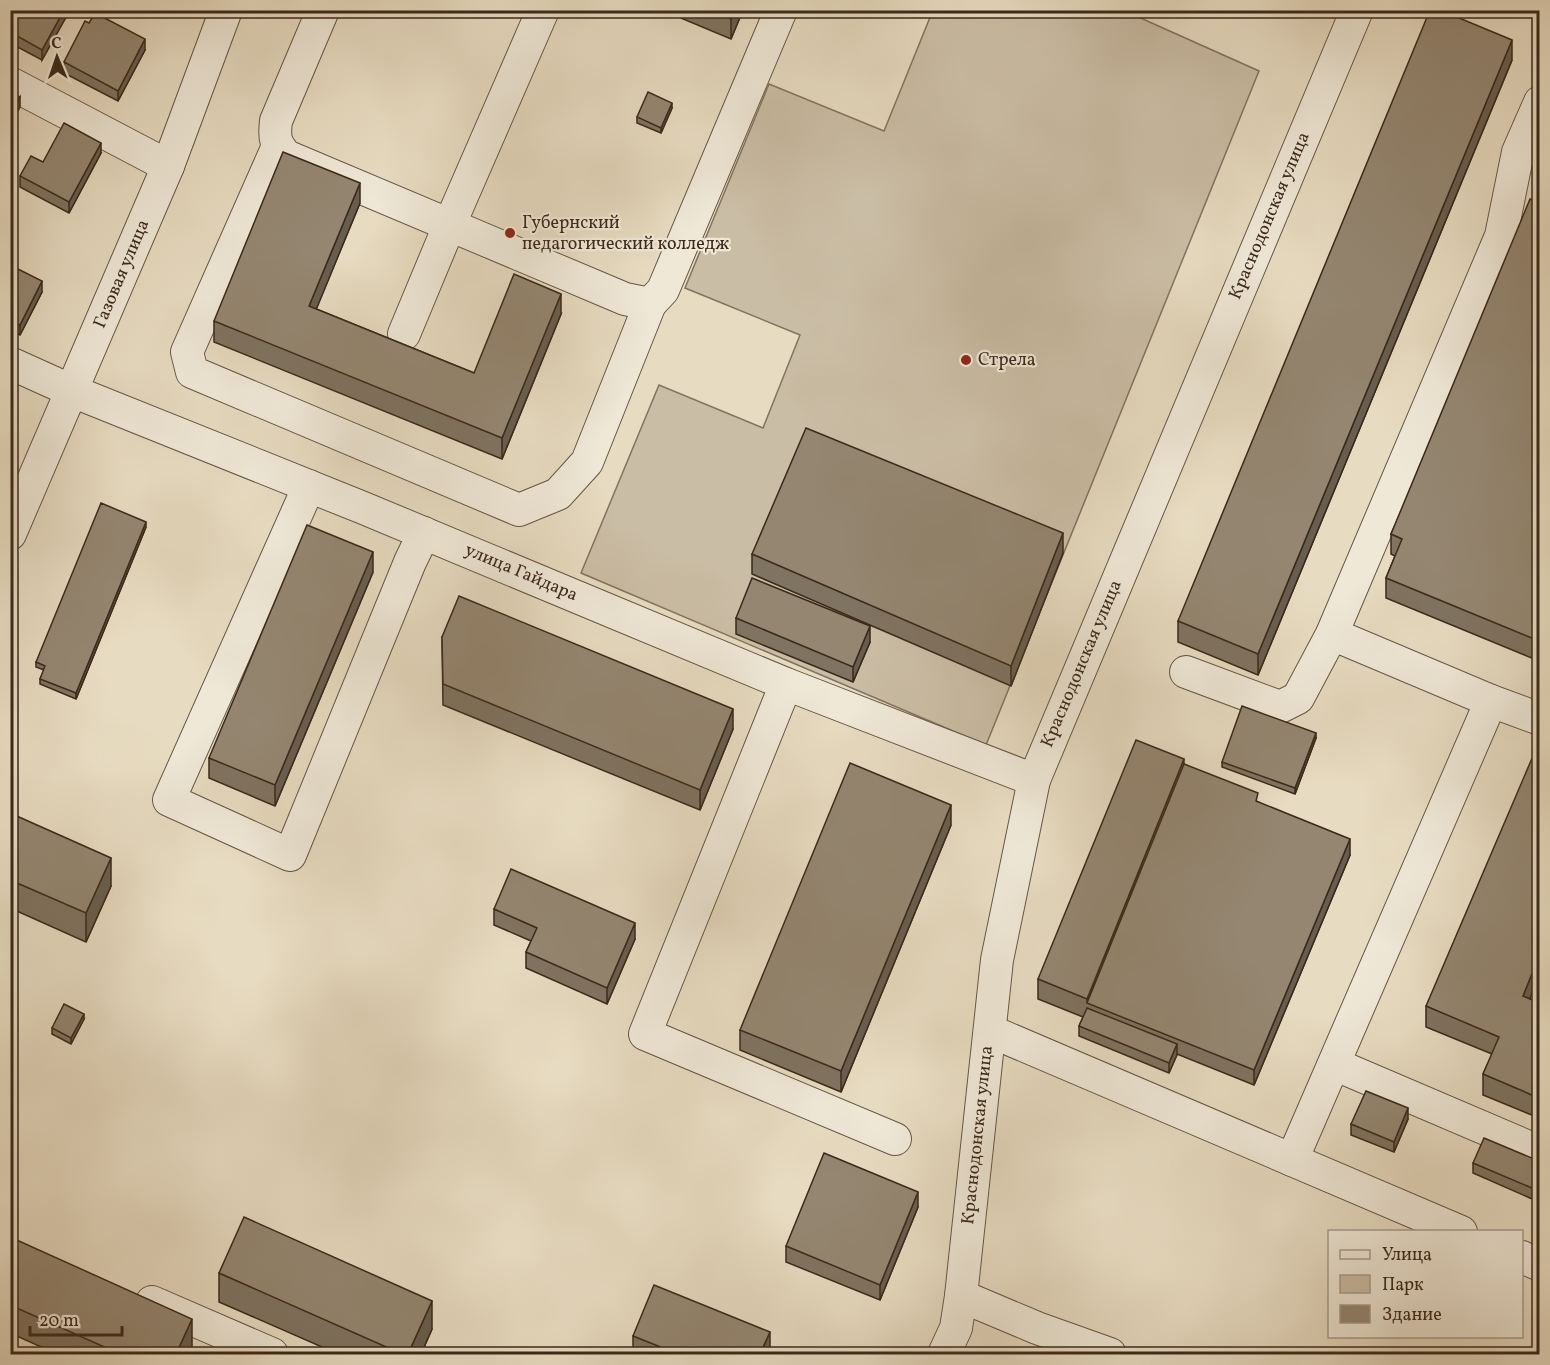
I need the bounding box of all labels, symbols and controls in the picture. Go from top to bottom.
north arrow [27,27,87,87]
text: С [51,33,62,55]
street label: Краснодонская улица [1223,128,1317,304]
place label: Губернский педагогический колледж [522,211,729,257]
street label: Газовая улица [88,216,156,332]
marker: Губернский педагогический колледж [503,226,517,240]
place label: Стрела [978,348,1036,373]
marker: Стрела [959,353,973,367]
street label: улица Гайдара [461,538,581,608]
street label: Краснодонская улица [1035,576,1129,752]
street label: Краснодонская улица [956,1044,1000,1226]
legend [1328,1230,1523,1338]
text: Улица [1382,1243,1432,1268]
text: Парк [1382,1273,1424,1298]
scale bar [30,1299,122,1337]
text: Здание [1382,1303,1442,1328]
text: 20 m [39,1309,79,1334]

